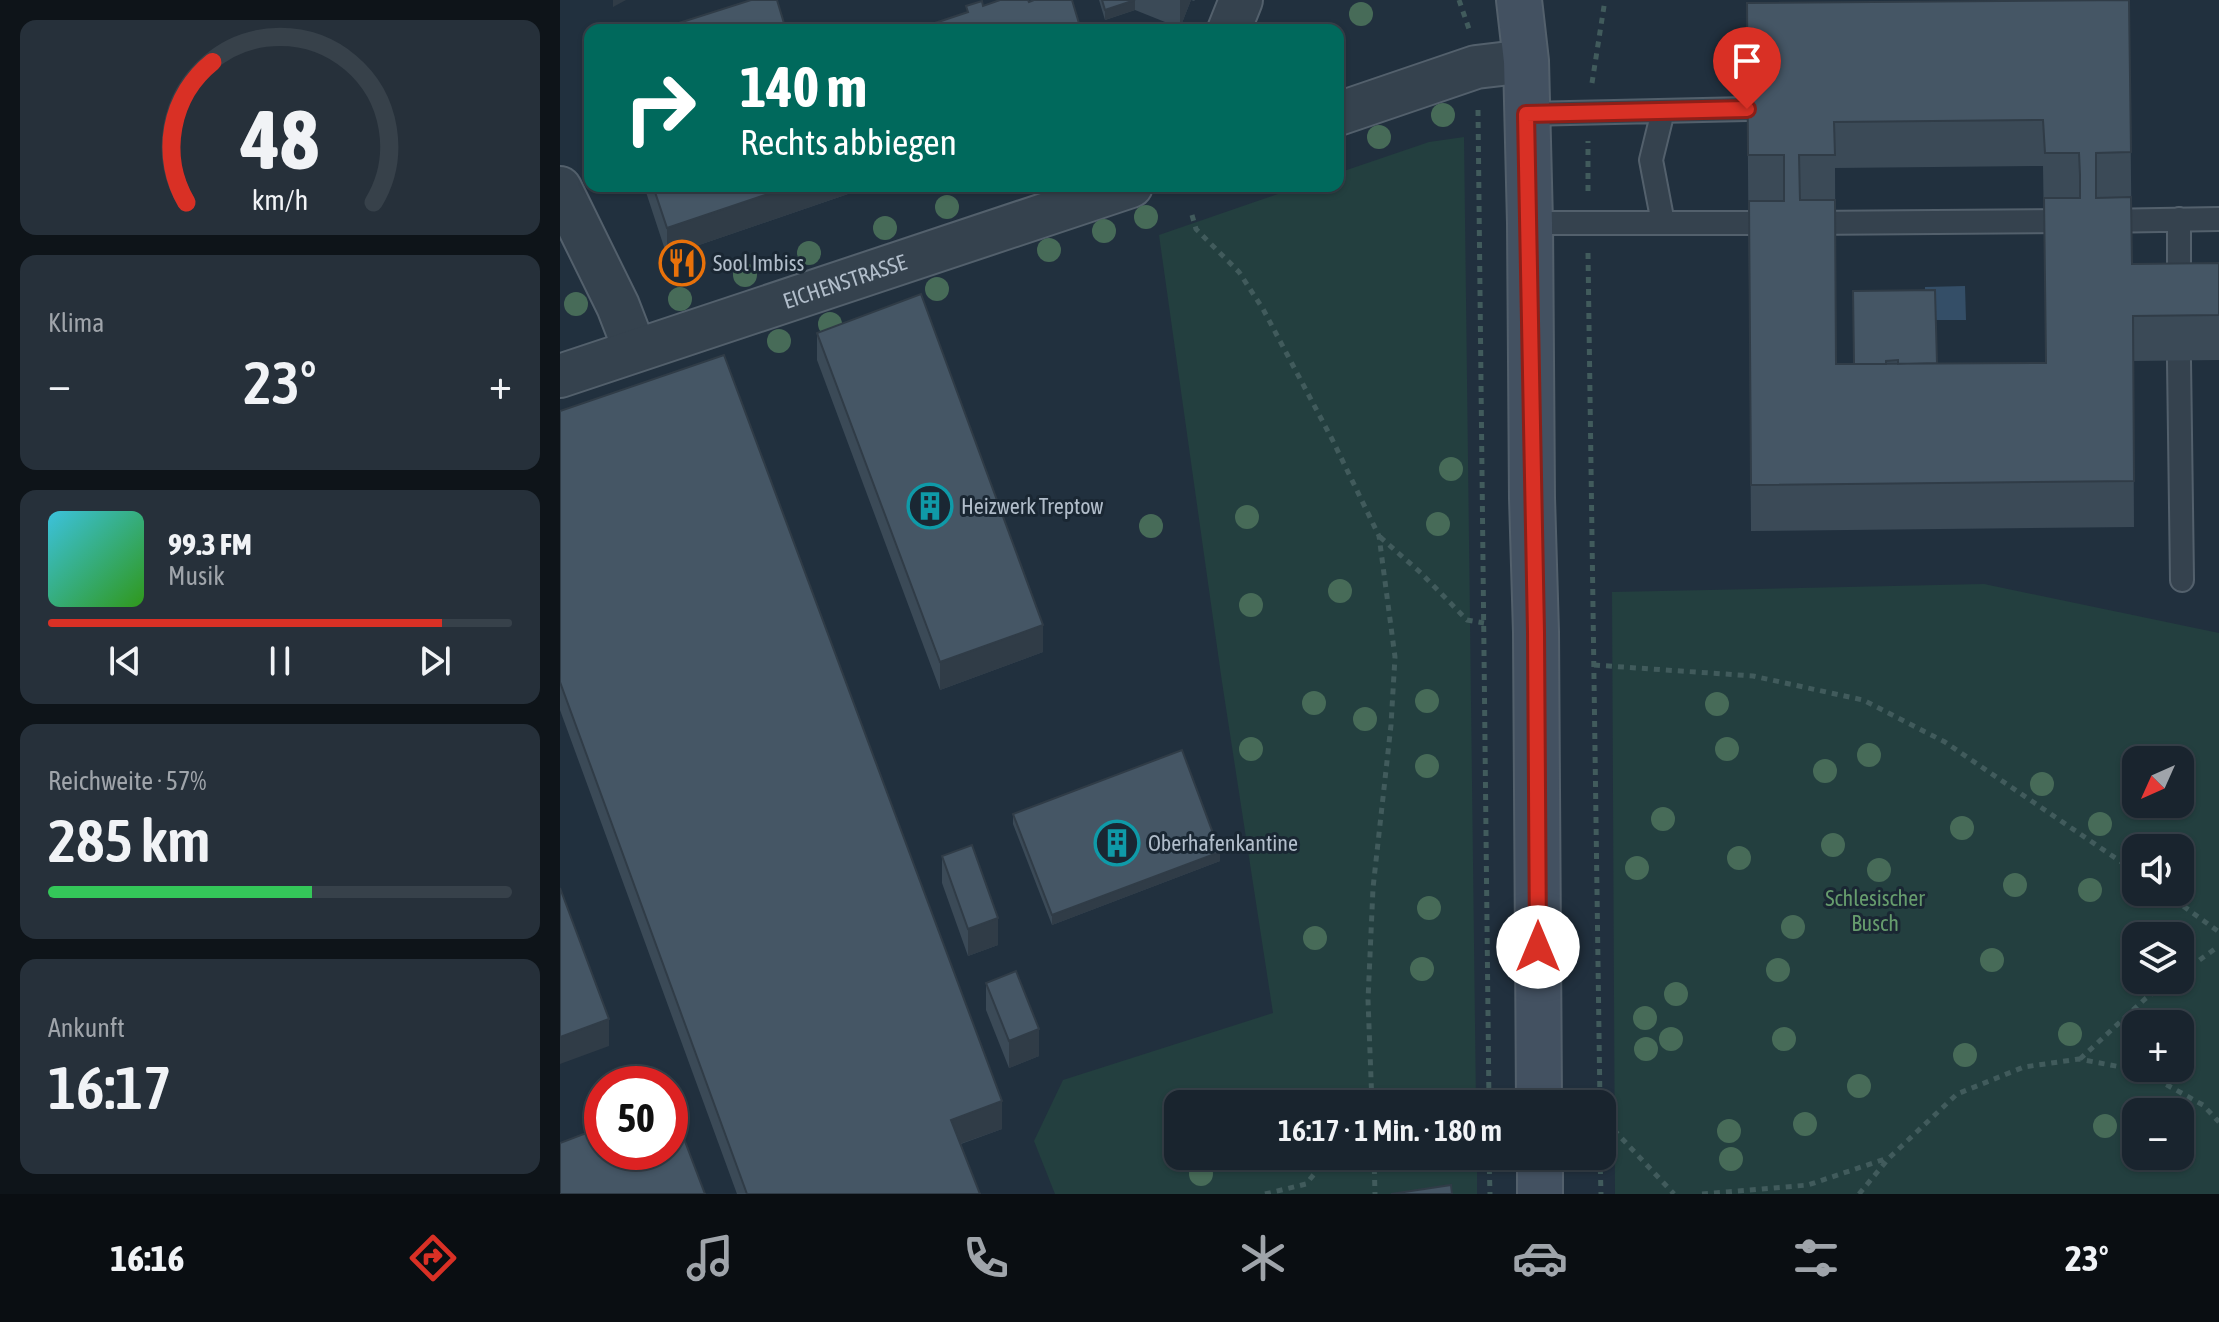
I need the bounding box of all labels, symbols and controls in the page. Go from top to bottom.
pin [1713,27,1781,109]
icon: arrive [1725,39,1769,83]
text: 140 m [740,55,867,119]
icon: right [608,56,712,160]
text: 48 [240,91,319,187]
text: Rechts abbiegen [740,121,957,163]
text: km/h [252,184,308,217]
restaurant icon: Sool Imbiss [658,239,706,287]
street label: EICHENSTRASSE [780,248,910,314]
place label: Sool Imbiss [713,250,804,276]
text: Klima [48,308,104,338]
text: 23° [244,348,316,417]
text: − [48,358,71,408]
text: + [489,358,512,408]
building icon: Heizwerk Treptow [906,482,954,530]
place label: Heizwerk Treptow [961,493,1103,519]
text: 99.3 FM [168,527,252,561]
text: Musik [168,561,225,591]
icon: previous [103,639,147,683]
icon: pause [258,639,302,683]
icon: next [413,639,457,683]
north arrow [2122,746,2194,818]
map controls [2122,746,2194,1170]
text: Reichweite · 57% [48,766,206,796]
text: 285 km [48,806,210,875]
building icon: Oberhafenkantine [1093,819,1141,867]
place label: Oberhafenkantine [1148,830,1298,856]
button: sound [2122,834,2194,906]
park label: Schlesischer Busch [1825,885,1925,936]
position arrow [1496,905,1580,989]
button: layers [2122,922,2194,994]
button: + [2122,1010,2194,1082]
text: Ankunft [48,1013,125,1043]
text: 16:17 [48,1053,171,1122]
speed limit sign: 50 [584,1066,688,1170]
button: − [2122,1098,2194,1170]
text: 16:17 · 1 Min. · 180 m [1278,1113,1502,1147]
icon: directions [405,1230,461,1286]
icon: music [682,1230,738,1286]
icon: phone [958,1230,1014,1286]
icon: climate [1235,1230,1291,1286]
icon: car [1512,1230,1568,1286]
icon: filters [1788,1230,1844,1286]
text: 16:16 [110,1237,184,1279]
text: 23° [2065,1237,2109,1279]

